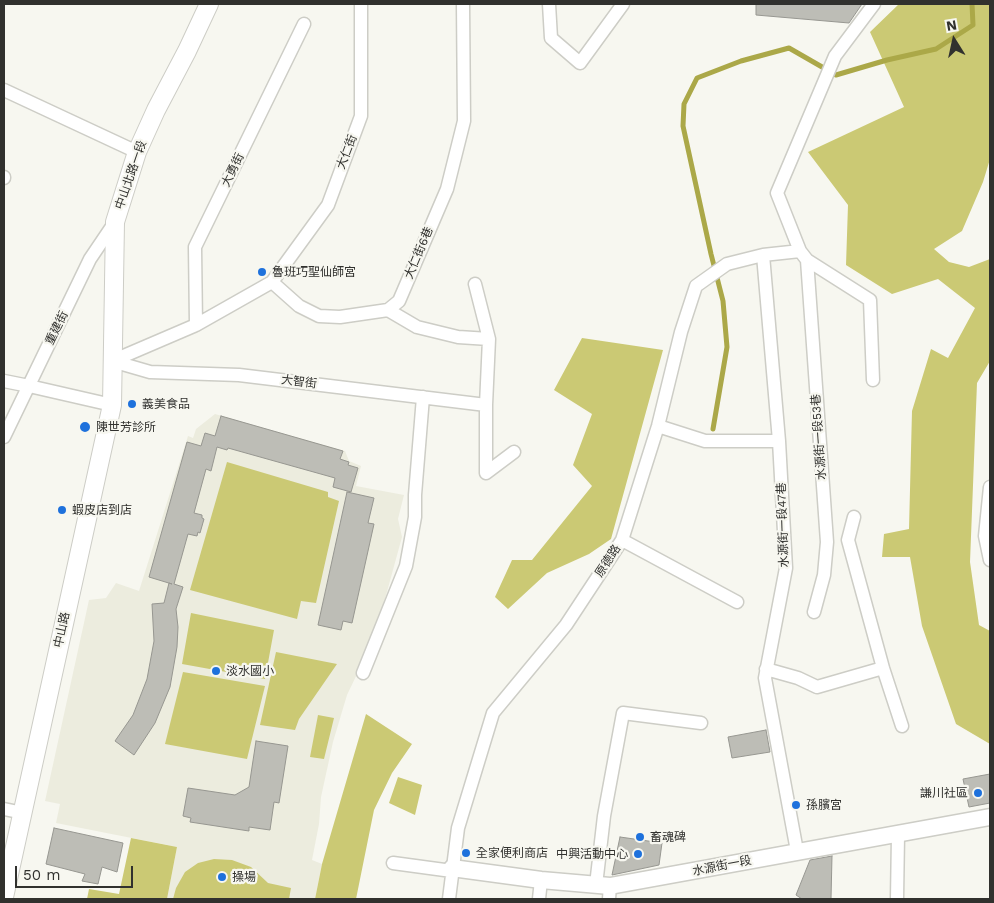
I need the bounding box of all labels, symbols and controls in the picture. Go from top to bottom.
north arrow [929,15,979,65]
text: N [945,16,958,34]
street label: 大仁街 [334,133,360,171]
street label: 中山北路一段 [112,139,150,211]
street label: 大勇街 [219,151,247,189]
street label: 大仁街6巷 [402,225,436,281]
place label: 魯班巧聖仙師宮 [272,265,356,279]
marker: 魯班巧聖仙師宮 [256,266,268,278]
street label: 重建街 [43,309,71,347]
street label: 大智街 [280,373,318,391]
street label: 水源街一段53巷 [809,394,829,480]
place label: 義美食品 [142,397,190,411]
marker: 義美食品 [126,398,138,410]
marker: 陳世芳診所 [78,420,92,434]
place label: 陳世芳診所 [96,420,156,434]
street label: 水源街一段47巷 [774,482,792,568]
place label: 蝦皮店到店 [72,503,132,517]
marker: 蝦皮店到店 [56,504,68,516]
street label: 原德路 [592,542,624,580]
street label: 中山路 [51,611,73,649]
place label: 淡水國小 [226,664,274,678]
marker: 淡水國小 [210,665,222,677]
place label: 謙川社區 [920,786,968,800]
marker: 謙川社區 [972,787,984,799]
place label: 孫臏宮 [806,798,842,812]
marker: 孫臏宮 [790,799,802,811]
place label: 畜魂碑 [650,830,686,844]
marker: 畜魂碑 [634,831,646,843]
place label: 全家便利商店 [476,846,548,860]
marker: 全家便利商店 [460,847,472,859]
place label: 中興活動中心 [556,847,628,861]
marker: 中興活動中心 [632,848,644,860]
street label: 水源街一段 [691,853,753,879]
scale bar [18,856,135,888]
text: 50 m [23,866,60,884]
place label: 操場 [232,870,256,884]
marker: 操場 [216,871,228,883]

